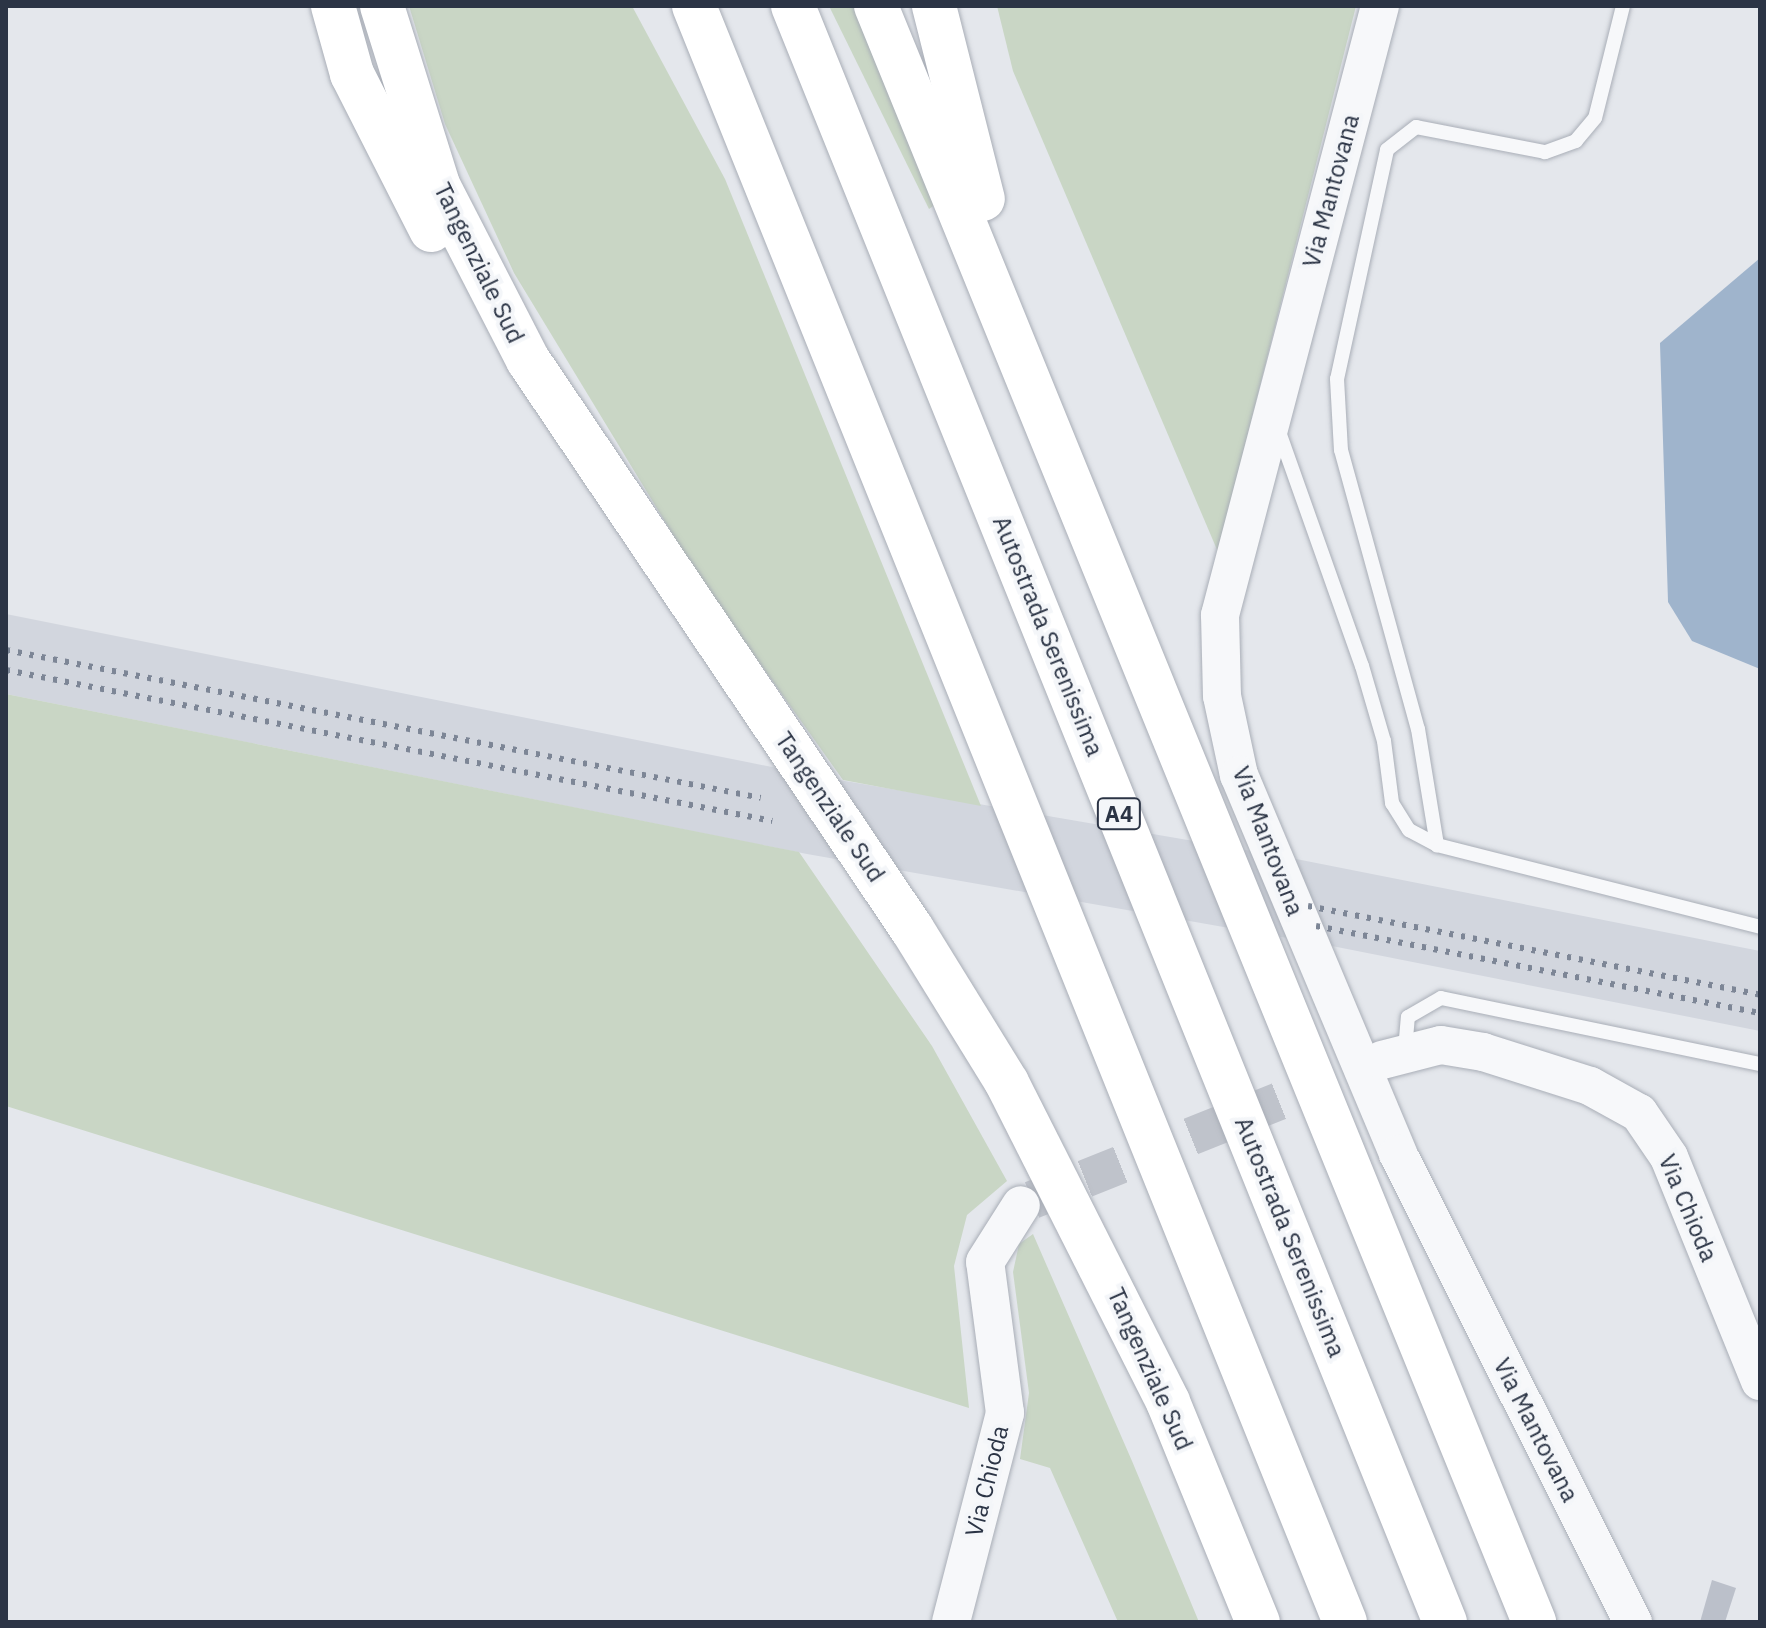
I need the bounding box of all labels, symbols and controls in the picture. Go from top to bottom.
street label: Via Mantovana [1297,111,1365,271]
street label: Tangenziale Sud [428,178,530,348]
street label: Autostrada Serenissima [987,512,1109,760]
street label: Tangenziale Sud [769,727,891,887]
street label: Via Mantovana [1226,762,1310,920]
road number: A4 [1095,796,1143,832]
street label: Autostrada Serenissima [1229,1113,1351,1361]
street label: Via Chioda [1653,1150,1723,1266]
street label: Tangenziale Sud [1101,1283,1199,1455]
street label: Via Mantovana [1487,1353,1585,1507]
street label: Via Chioda [959,1422,1015,1540]

